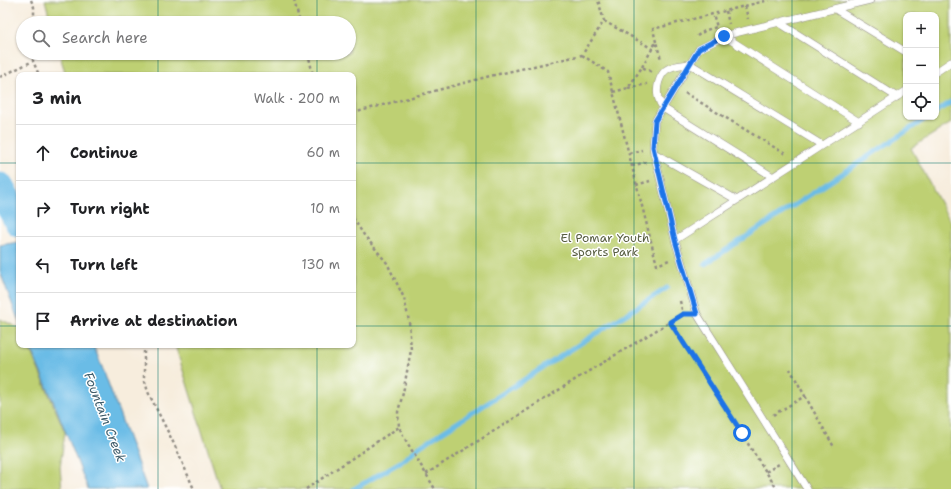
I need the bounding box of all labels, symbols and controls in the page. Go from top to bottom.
map controls [903,12,939,120]
button: + [903,12,939,48]
search box [16,16,356,60]
icon: search [30,27,52,49]
route end [715,27,733,45]
text: Search here [62,28,148,48]
button: − [903,48,939,84]
button: locate [903,84,939,120]
text: 3 min [32,87,82,109]
text: Walk · 200 m [254,90,340,107]
icon: ahead [32,142,54,164]
text: Continue [70,143,138,163]
text: 60 m [307,144,340,161]
icon: right [32,198,54,220]
text: Turn right [70,199,150,219]
text: 10 m [310,200,340,217]
park label: El Pomar Youth Sports Park [561,230,650,260]
icon: left [32,254,54,276]
text: Turn left [70,255,138,275]
text: 130 m [302,256,340,273]
icon: arrive [32,310,54,332]
text: Arrive at destination [70,311,238,331]
water label: Fountain Creek [80,370,130,465]
route start [733,424,751,442]

